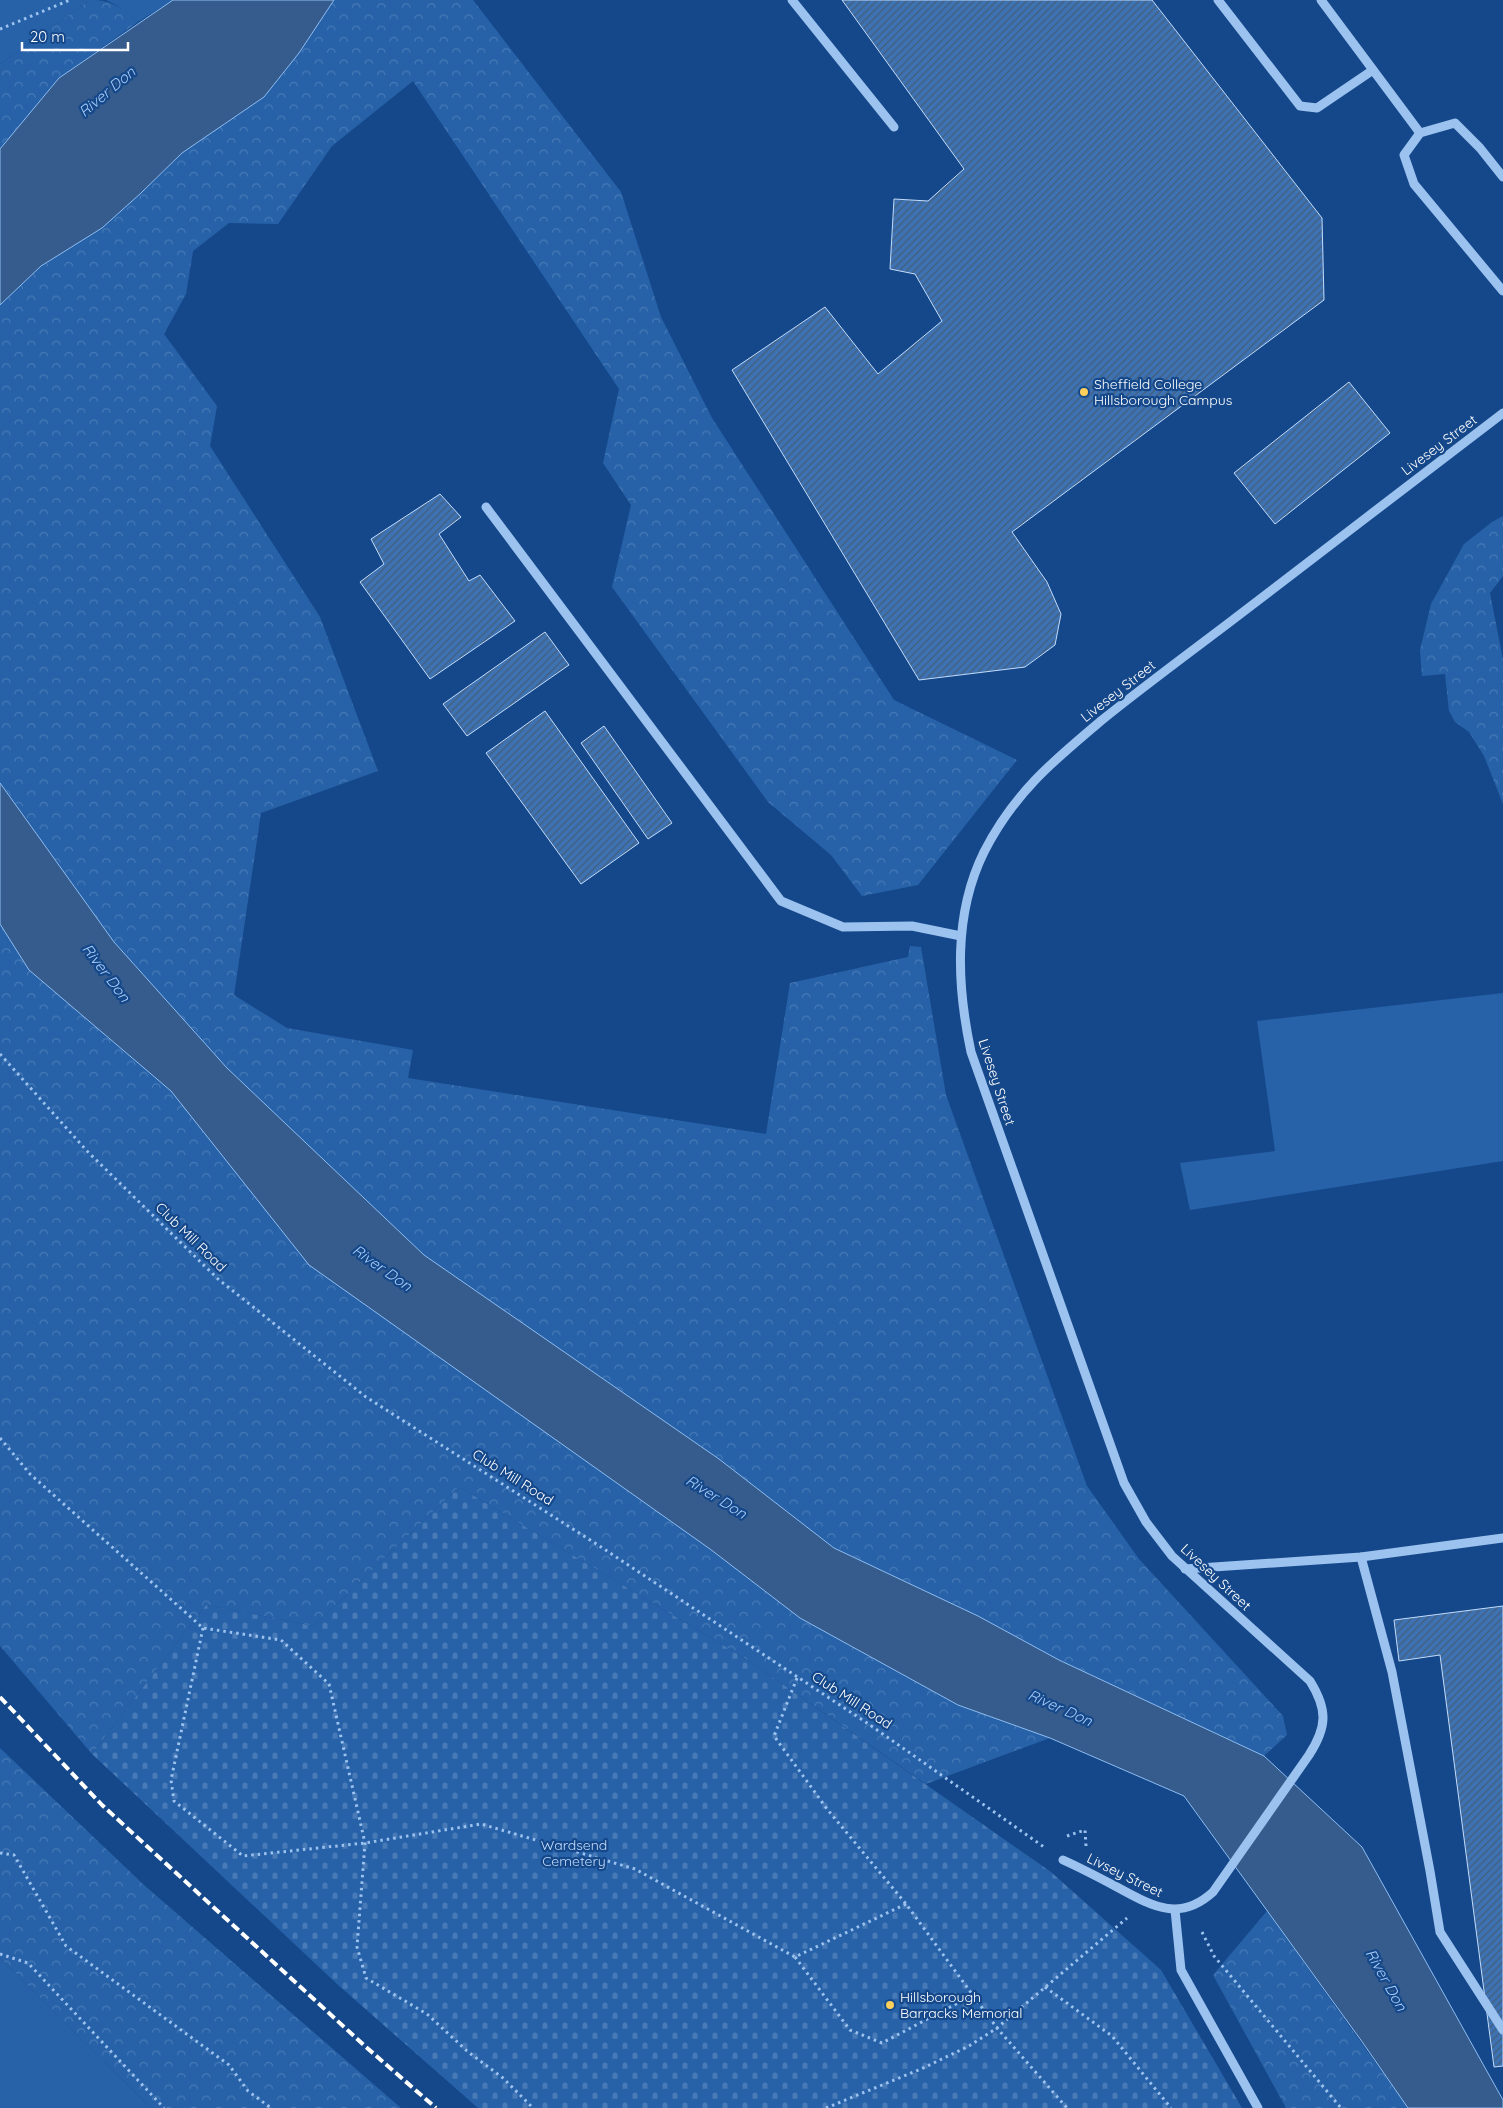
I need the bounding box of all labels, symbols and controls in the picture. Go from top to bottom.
scale bar [22,20,129,52]
text: 20 m [30,27,65,46]
water label: River Don [74,62,139,121]
place label: Sheffield College Hillsborough Campus [1094,375,1232,409]
marker: Sheffield College Hillsborough Campus [1078,386,1090,398]
street label: Livesey Street [1398,411,1481,479]
street label: Livesey Street [1077,656,1159,726]
water label: River Don [78,940,135,1006]
street label: Livesey Street [975,1036,1020,1128]
street label: Club Mill Road [152,1199,230,1275]
water label: River Don [349,1240,416,1295]
street label: Club Mill Road [469,1445,557,1509]
water label: River Don [682,1470,750,1523]
street label: Livesey Street [1177,1540,1255,1614]
street label: Club Mill Road [808,1667,896,1733]
water label: River Don [1025,1685,1095,1730]
park label: Wardsend Cemetery [541,1836,607,1870]
street label: Livsey Street [1084,1849,1166,1901]
water label: River Don [1362,1945,1411,2014]
place label: Hillsborough Barracks Memorial [900,1988,1023,2022]
marker: Hillsborough Barracks Memorial [884,1999,896,2011]

